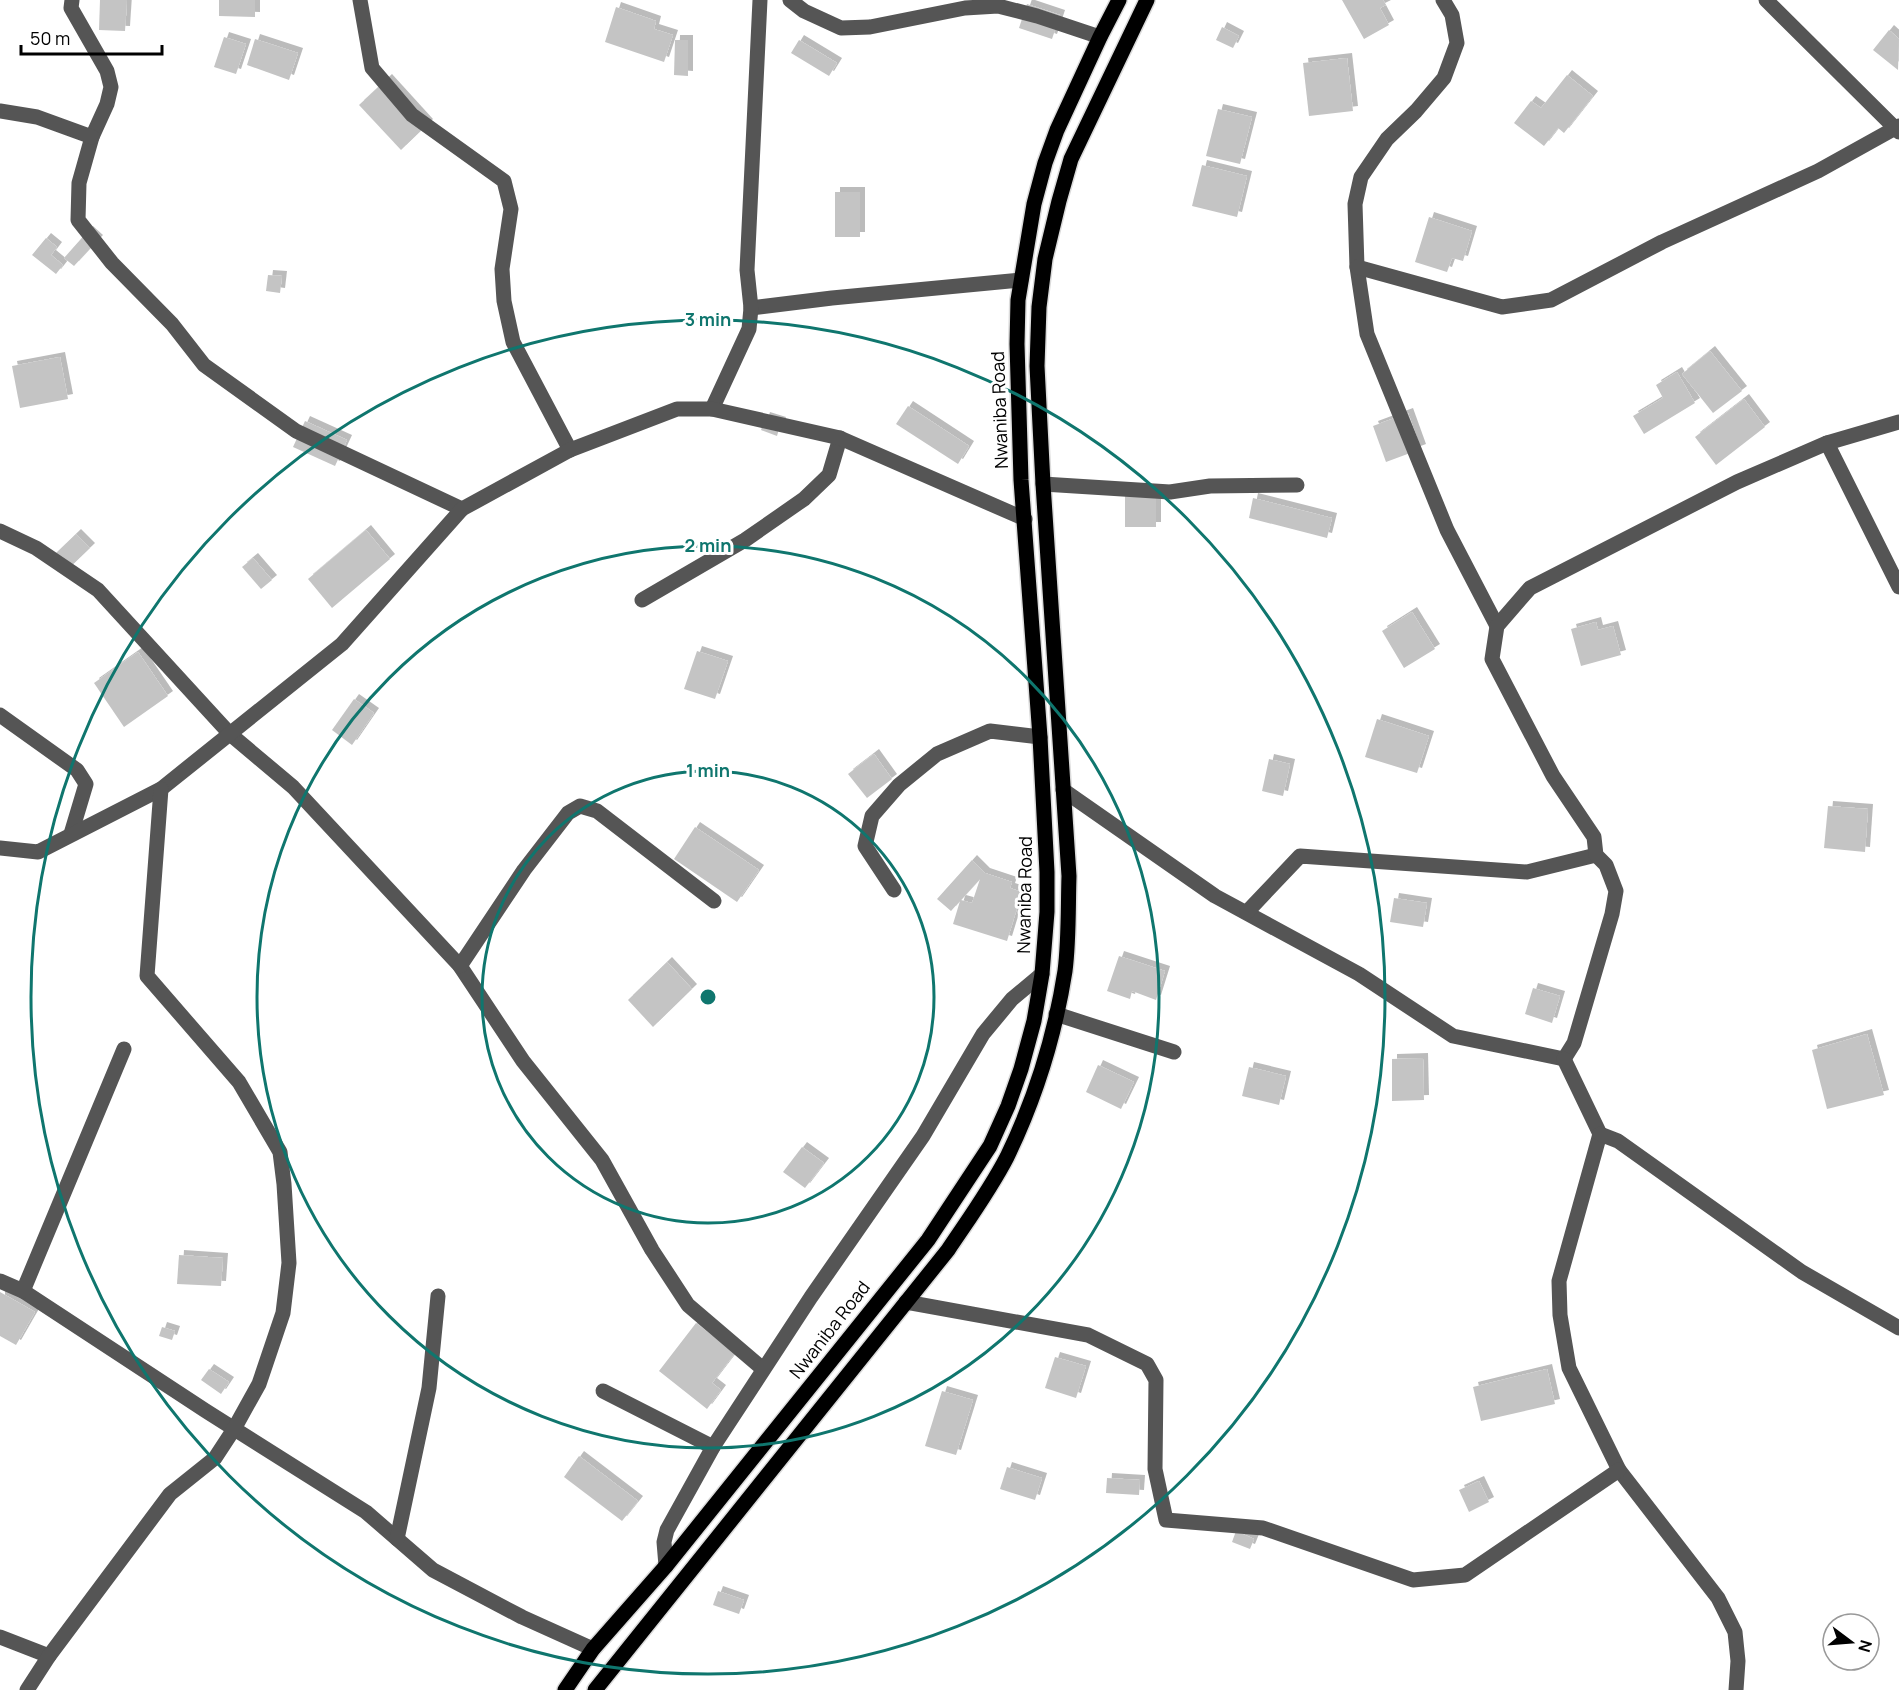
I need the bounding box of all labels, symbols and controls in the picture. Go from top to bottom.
scale bar [21,18,162,56]
text: 50 m [30,26,70,50]
text: 3 min [685,307,731,331]
street label: Nwaniba Road [985,351,1013,469]
text: 2 min [685,533,731,557]
text: 1 min [686,758,730,782]
street label: Nwaniba Road [1011,836,1037,954]
centre of rings [698,987,718,1007]
street label: Nwaniba Road [784,1276,875,1383]
north arrow [1821,1612,1881,1672]
text: N [1853,1638,1878,1655]

